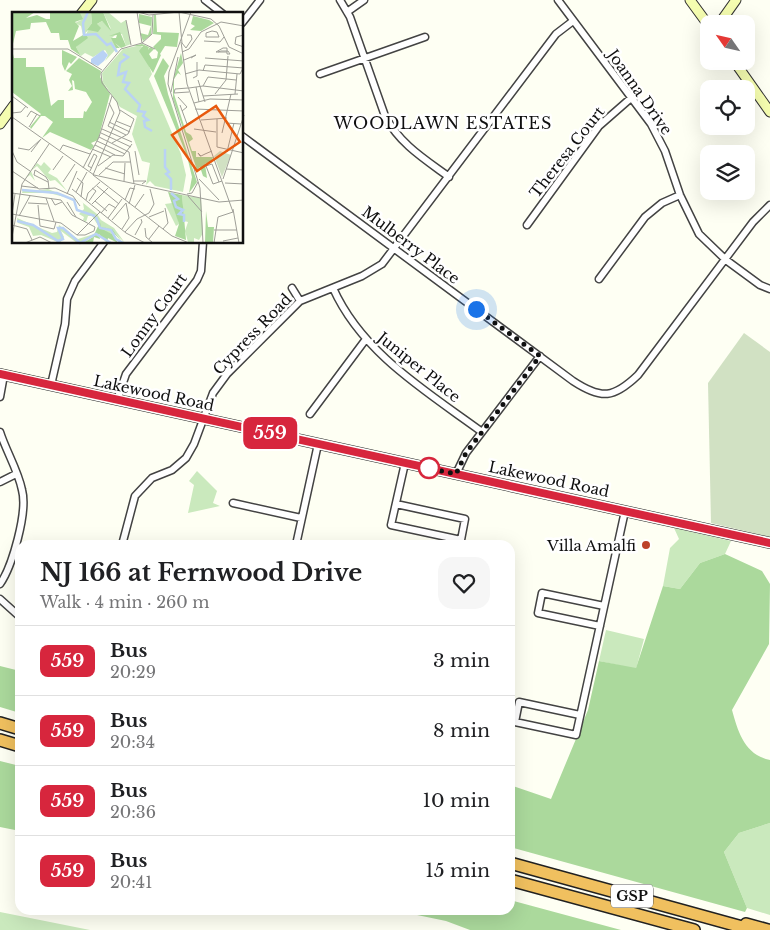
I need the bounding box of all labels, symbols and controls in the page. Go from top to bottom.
inset map [12,12,244,244]
north arrow [700,15,755,70]
map controls [700,15,755,200]
street label: Joanna Drive [602,44,676,138]
button: locate [700,80,755,135]
street label: Theresa Court [525,102,609,201]
district label: WOODLAWN ESTATES [333,113,552,133]
button: layers [700,145,755,200]
street label: Mulberry Place [358,202,464,288]
street label: Lonny Court [117,269,191,361]
street label: Cypress Road [209,290,295,378]
your location [464,297,489,322]
street label: Juniper Place [372,327,464,406]
street label: Lakewood Road [92,371,216,415]
line badge: 559 [241,417,299,449]
text: 559 [253,422,287,444]
unlabelled marker [418,457,440,479]
street label: Lakewood Road [487,457,611,501]
place label: Villa Amalfi [546,536,636,555]
marker: Villa Amalfi [640,539,652,551]
button: heart [438,557,490,609]
text: NJ 166 at Fernwood Drive [40,558,362,587]
text: Walk · 4 min · 260 m [40,592,210,612]
text: Bus [110,639,147,662]
text: 3 min [433,649,490,672]
text: 559 [51,650,84,672]
text: 20:29 [110,662,156,682]
text: Bus [110,709,147,732]
text: 8 min [433,719,490,742]
text: 559 [51,720,84,742]
text: 20:34 [110,732,155,752]
text: Bus [110,779,147,802]
text: 10 min [423,789,490,812]
text: 559 [51,790,84,812]
text: 20:36 [110,802,156,822]
text: Bus [110,849,147,872]
text: 15 min [425,859,490,882]
text: 559 [51,860,84,882]
text: 20:41 [110,872,152,892]
road number: GSP [611,884,653,908]

